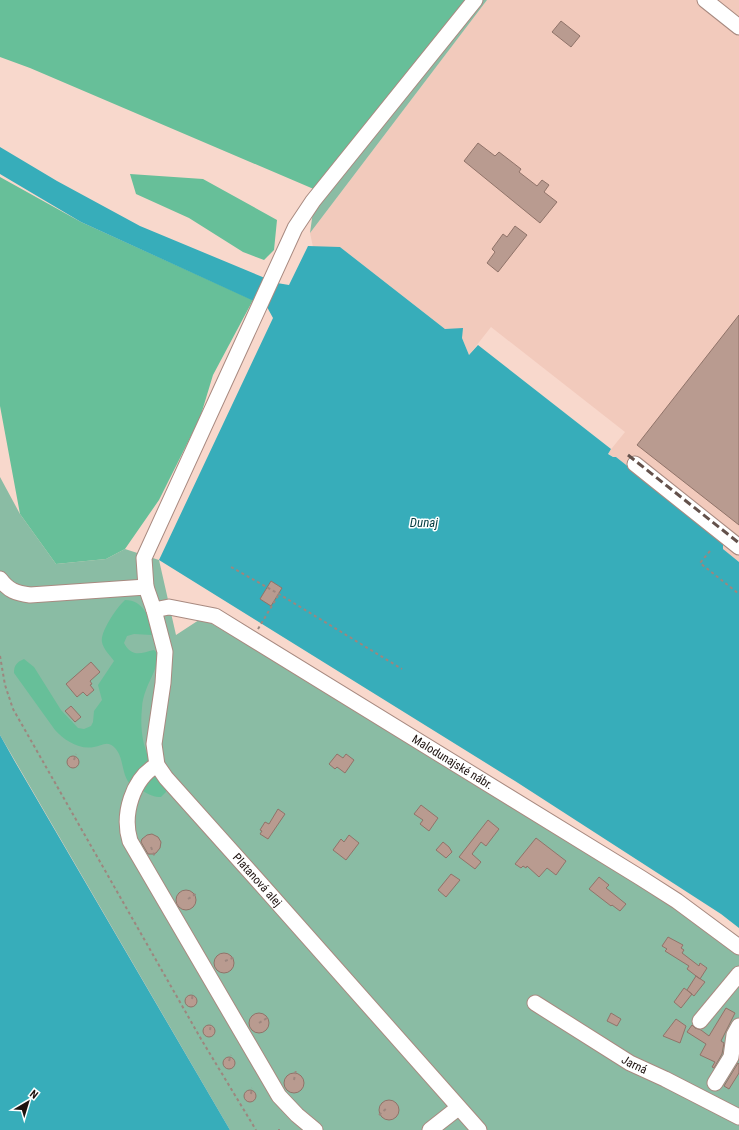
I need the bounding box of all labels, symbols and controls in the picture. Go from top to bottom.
water label: Dunaj [410,515,438,530]
street label: Malodunajské nábr. [409,732,496,792]
street label: Platanová alej [230,851,285,910]
street label: Jarná [619,1052,650,1077]
north arrow [8,1082,48,1122]
text: N [27,1087,41,1102]

